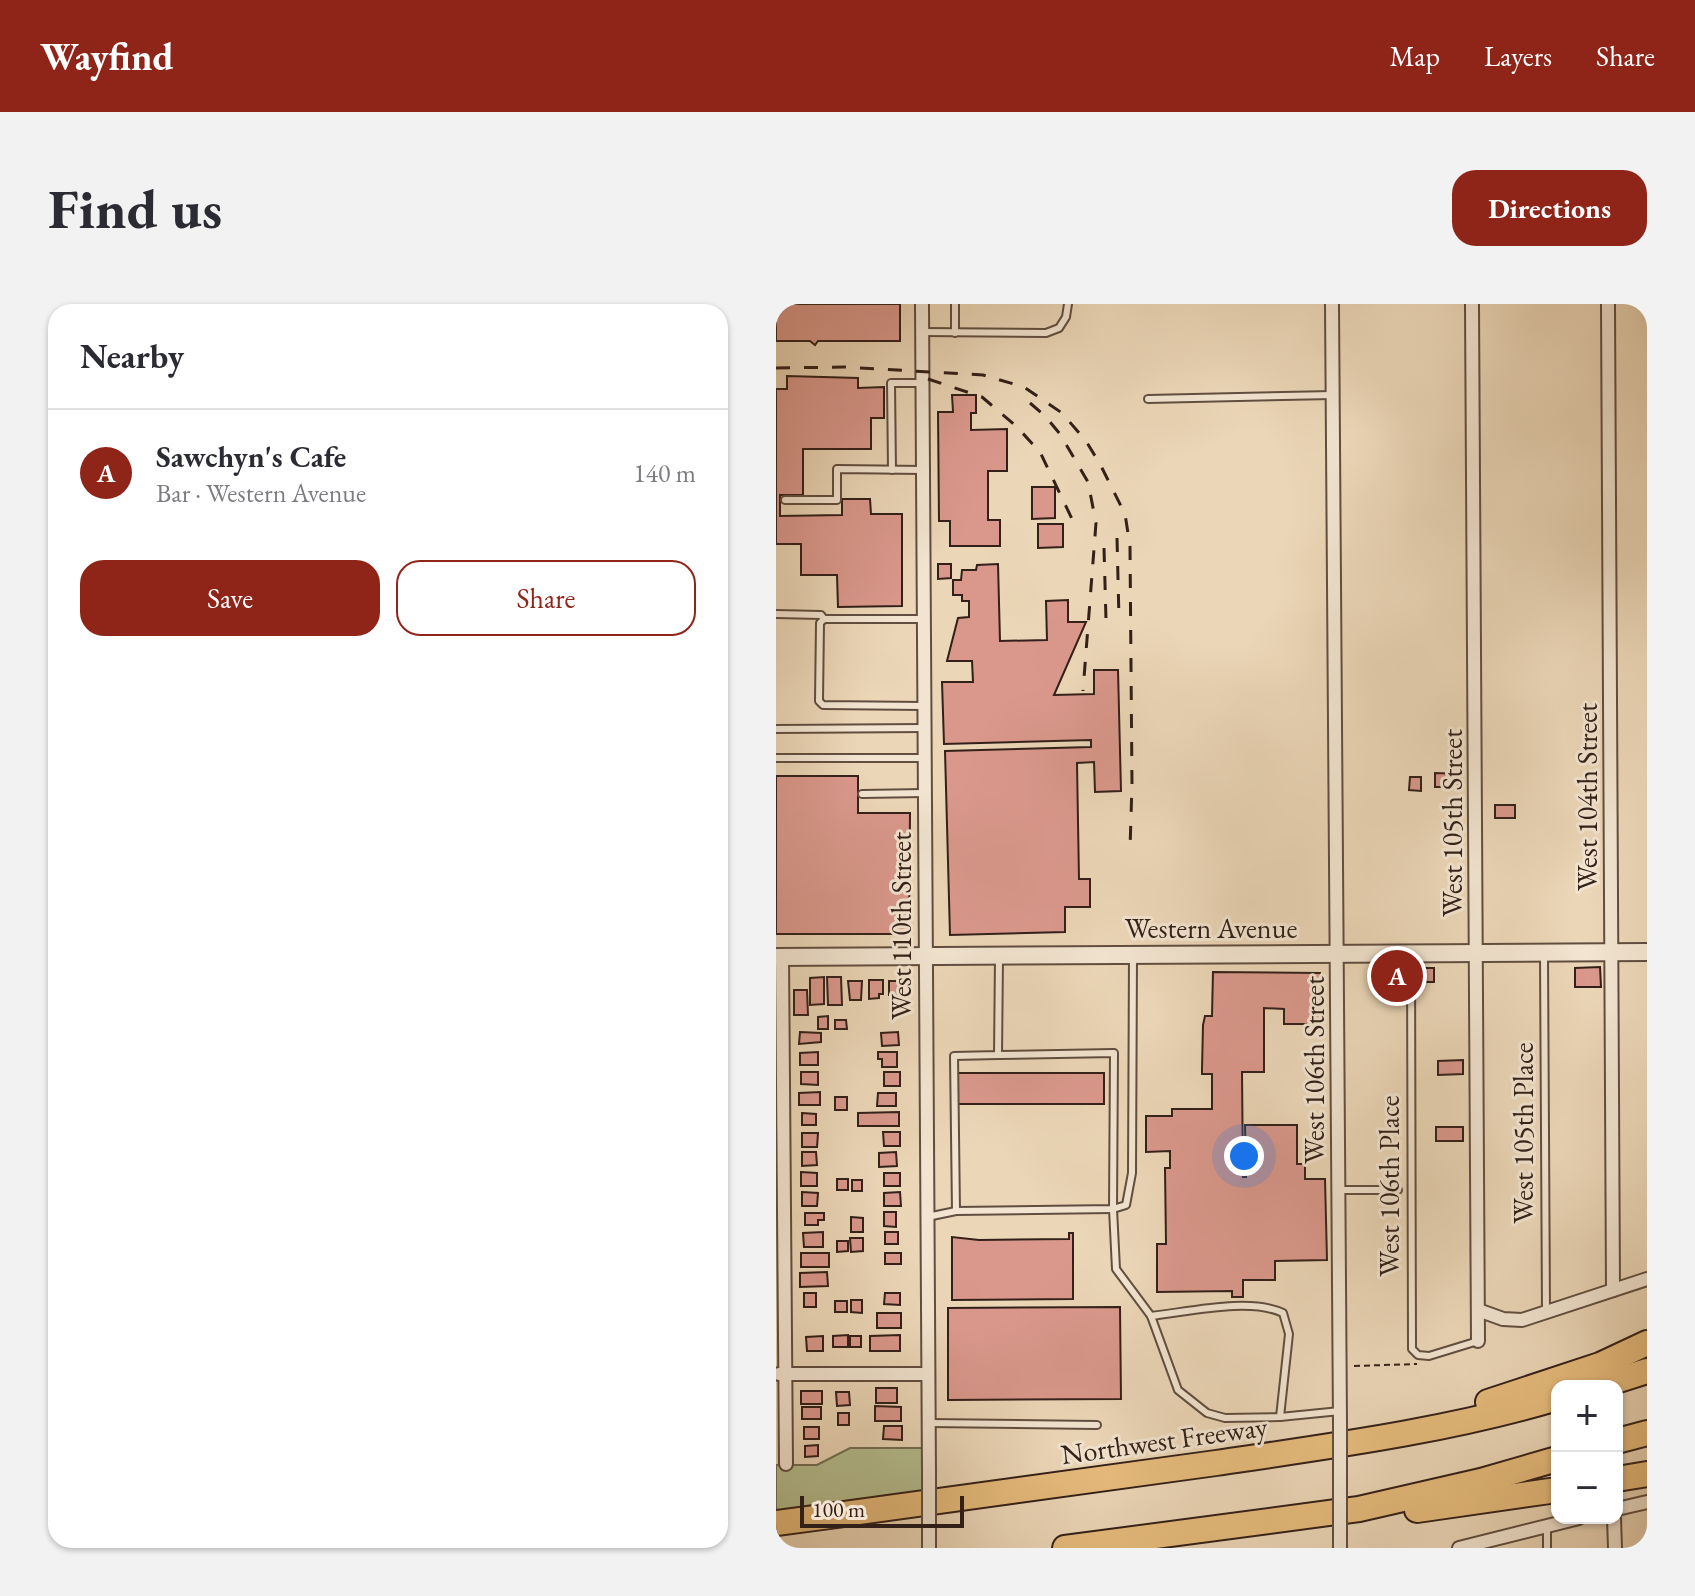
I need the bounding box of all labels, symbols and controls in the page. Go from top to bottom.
text: Wayfind [40,32,174,81]
text: Map [1390,38,1440,74]
text: Layers [1484,38,1552,74]
text: Share [1596,38,1655,74]
button: Directions [1452,170,1647,246]
text: Find us [48,172,222,245]
text: Nearby [80,334,184,378]
text: Sawchyn's Cafe [156,437,346,476]
text: A [97,456,115,490]
text: 140 m [633,456,696,490]
text: Bar · Western Avenue [156,476,366,510]
button: Save [80,560,380,636]
button: Share [396,560,696,636]
street label: West 104th Street [1569,703,1605,891]
street label: West 105th Street [1434,729,1470,917]
street label: West 110th Street [883,832,919,1020]
street label: Western Avenue [1125,910,1297,946]
pin: A [1371,946,1423,1006]
street label: West 106th Street [1296,976,1332,1164]
street label: West 105th Place [1505,1042,1541,1224]
street label: West 106th Place [1371,1095,1407,1277]
your location [1224,1136,1264,1176]
map controls [1551,1380,1623,1524]
button: + [1551,1380,1623,1452]
street label: Northwest Freeway [1059,1408,1270,1472]
button: − [1551,1452,1623,1524]
scale bar [800,1492,964,1528]
text: 100 m [812,1495,865,1524]

